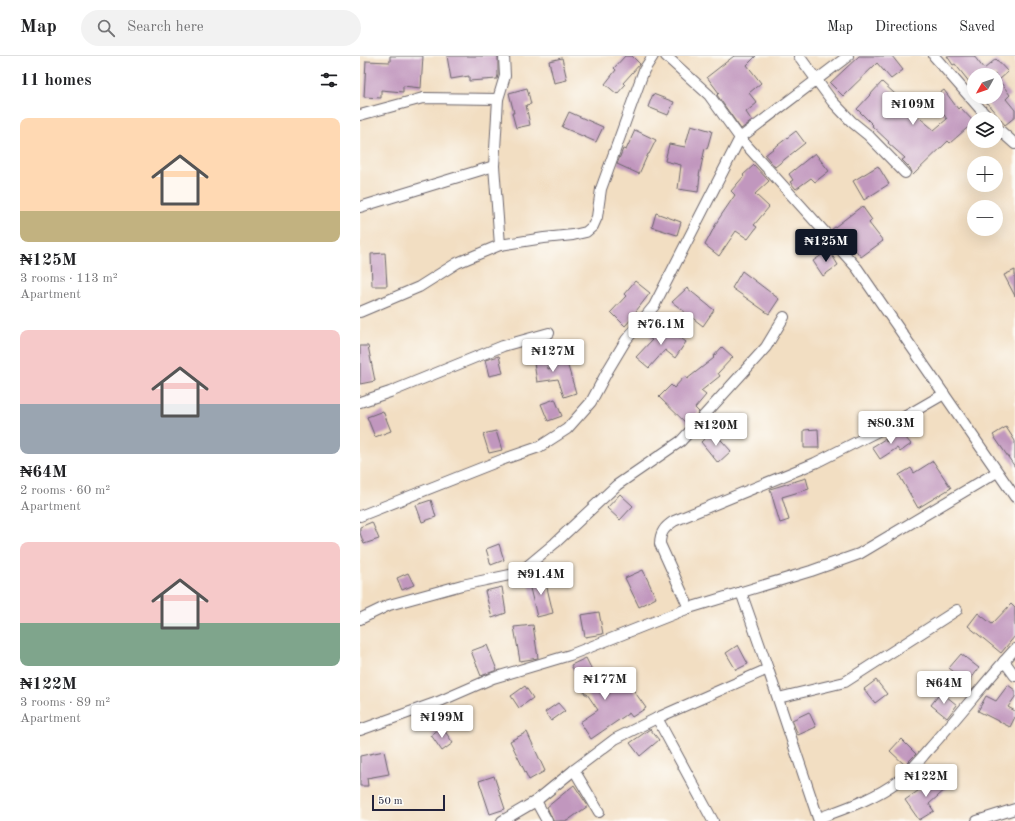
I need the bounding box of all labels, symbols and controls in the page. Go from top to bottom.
search box [81,10,361,46]
icon: search [95,17,117,39]
text: Map [20,18,57,37]
text: Search here [127,20,204,35]
text: Map [827,20,853,34]
text: Directions [875,20,937,34]
text: Saved [959,20,995,34]
north arrow [967,68,1003,104]
map controls [967,68,1003,236]
icon: filters [318,69,340,91]
text: 11 homes [20,72,92,89]
pin: ₦109M [885,92,941,126]
text: ₦109M [891,98,935,111]
button: layers [967,112,1003,148]
icon: home [144,144,216,216]
button: + [967,156,1003,192]
button: − [967,200,1003,236]
pin: ₦125M [798,229,854,263]
text: ₦125M [804,235,848,248]
text: ₦125M [20,252,77,269]
text: 3 rooms · 113 m² [20,272,118,285]
text: Apartment [20,288,81,301]
pin: ₦76.1M [628,312,694,346]
text: ₦76.1M [637,318,685,331]
pin: ₦127M [525,339,581,373]
text: ₦127M [531,345,575,358]
icon: home [144,356,216,428]
pin: ₦80.3M [858,411,924,445]
pin: ₦120M [688,413,744,447]
text: ₦80.3M [867,417,915,430]
text: ₦120M [694,419,738,432]
text: ₦64M [20,464,67,481]
text: 2 rooms · 60 m² [20,484,110,497]
text: Apartment [20,500,81,513]
pin: ₦91.4M [508,562,574,596]
icon: home [144,568,216,640]
text: ₦91.4M [517,568,565,581]
pin: ₦177M [577,667,633,701]
pin: ₦64M [920,671,968,705]
text: ₦177M [583,673,627,686]
text: ₦122M [20,676,77,693]
text: ₦64M [926,677,962,690]
text: 3 rooms · 89 m² [20,696,110,709]
pin: ₦199M [414,705,470,739]
text: ₦199M [420,711,464,724]
text: Apartment [20,712,81,725]
pin: ₦122M [898,764,954,798]
text: ₦122M [904,770,948,783]
scale bar [372,793,445,812]
text: 50 m [378,796,403,807]

